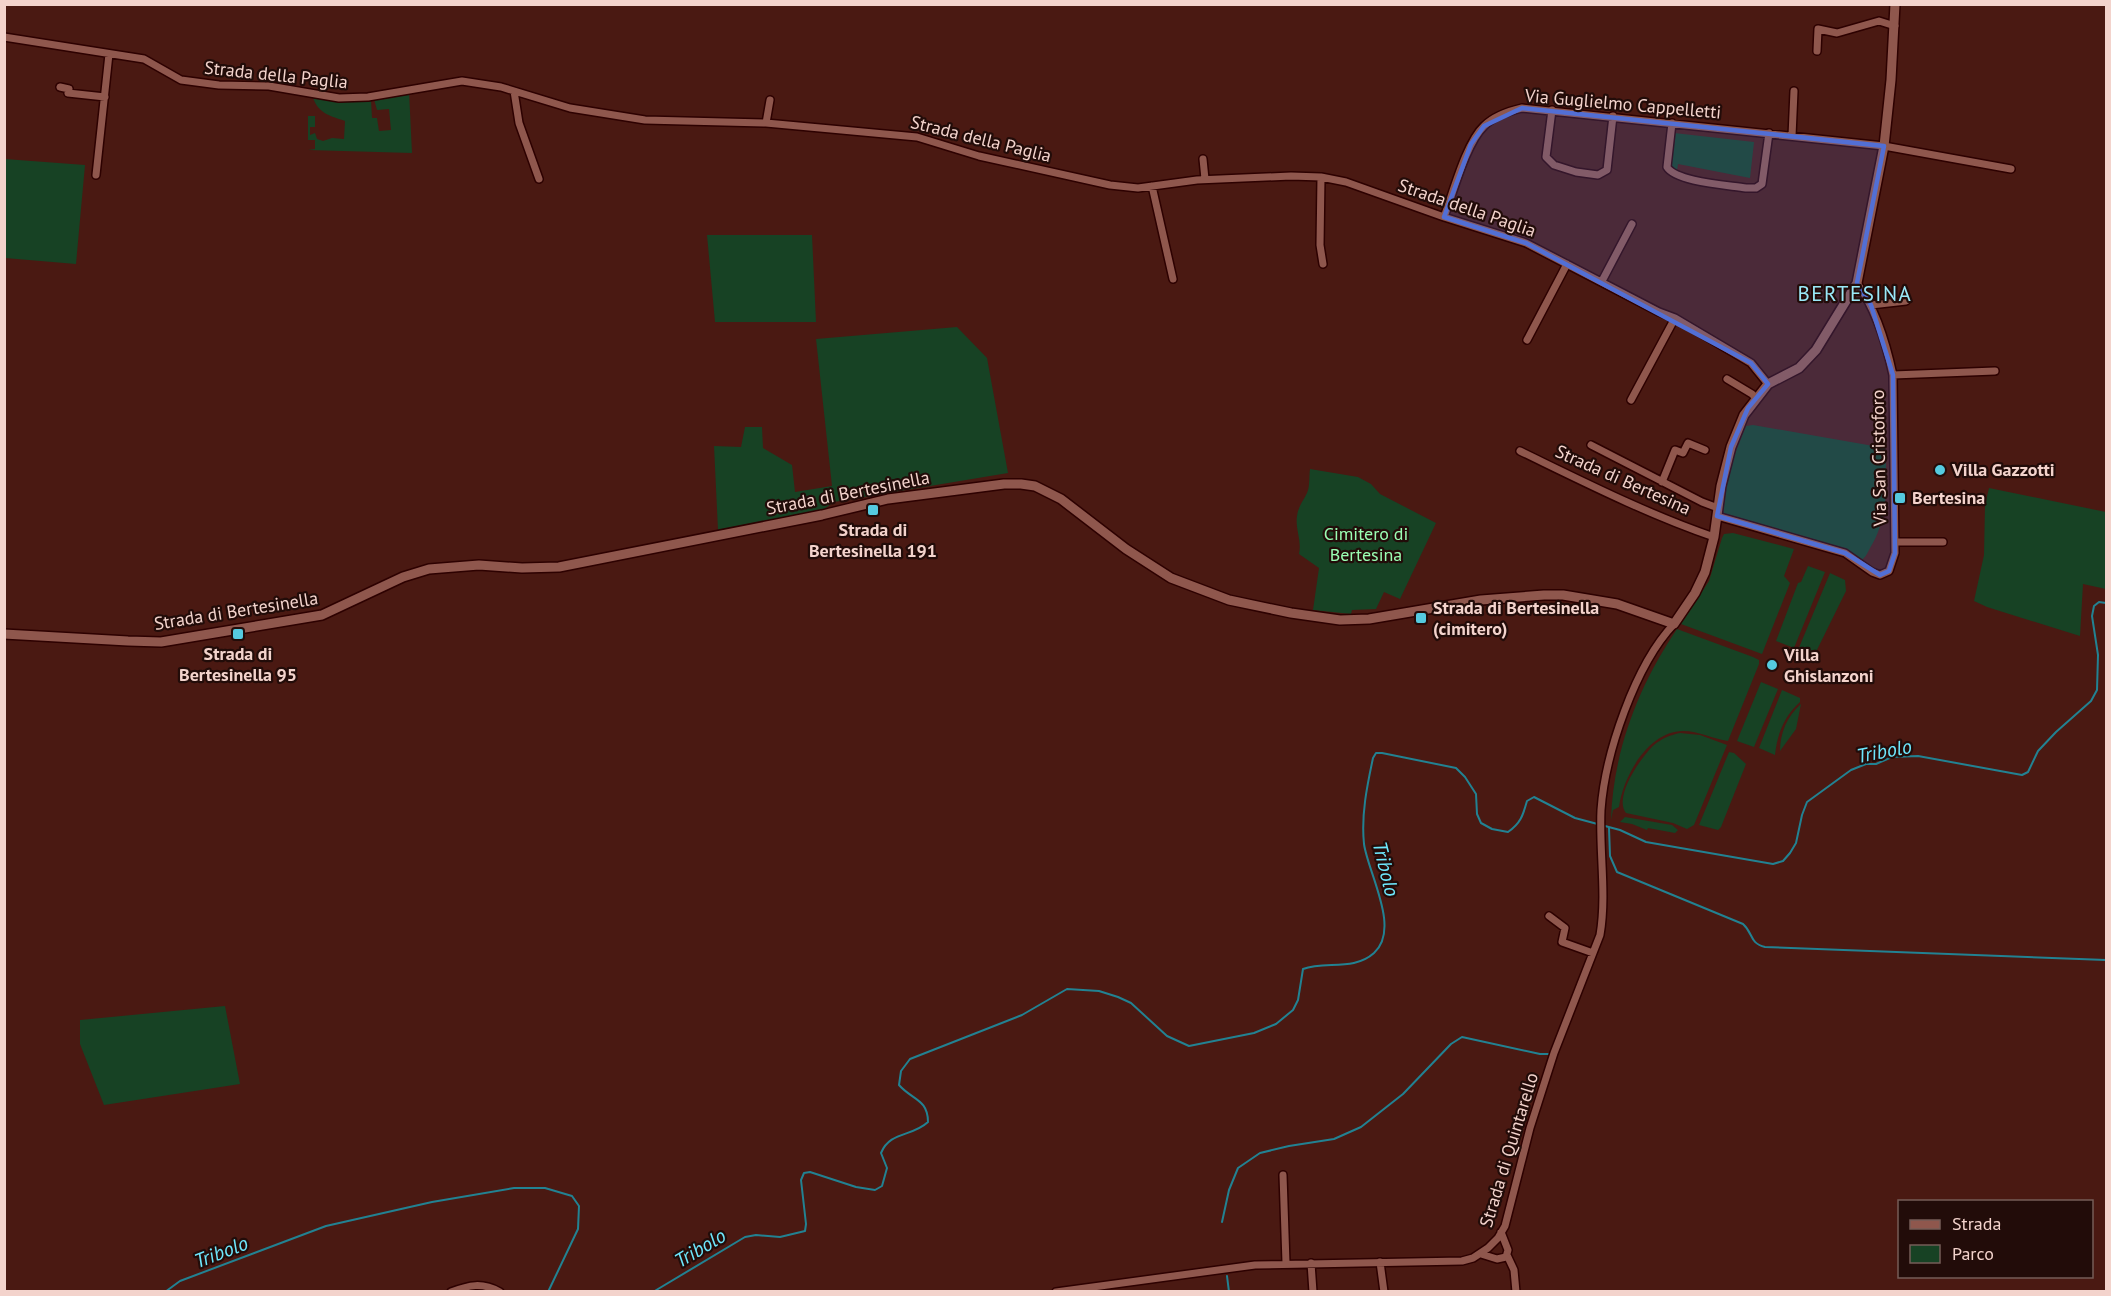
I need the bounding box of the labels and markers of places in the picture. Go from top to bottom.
place label: Villa Gazzotti [1951,458,2055,481]
marker: Villa Gazzotti [1933,463,1947,477]
place label: Bertesina [1912,486,1985,509]
marker: Bertesina [1893,491,1907,505]
marker: Strada di Bertesinella 191 [866,503,880,517]
place label: Strada di Bertesinella 191 [809,518,937,562]
place label: Strada di Bertesinella (cimitero) [1433,596,1599,640]
marker: Strada di Bertesinella (cimitero) [1414,611,1428,625]
marker: Strada di Bertesinella 95 [231,627,245,641]
place label: Strada di Bertesinella 95 [179,642,297,686]
place label: Villa Ghislanzoni [1783,643,1874,687]
marker: Villa Ghislanzoni [1765,658,1779,672]

